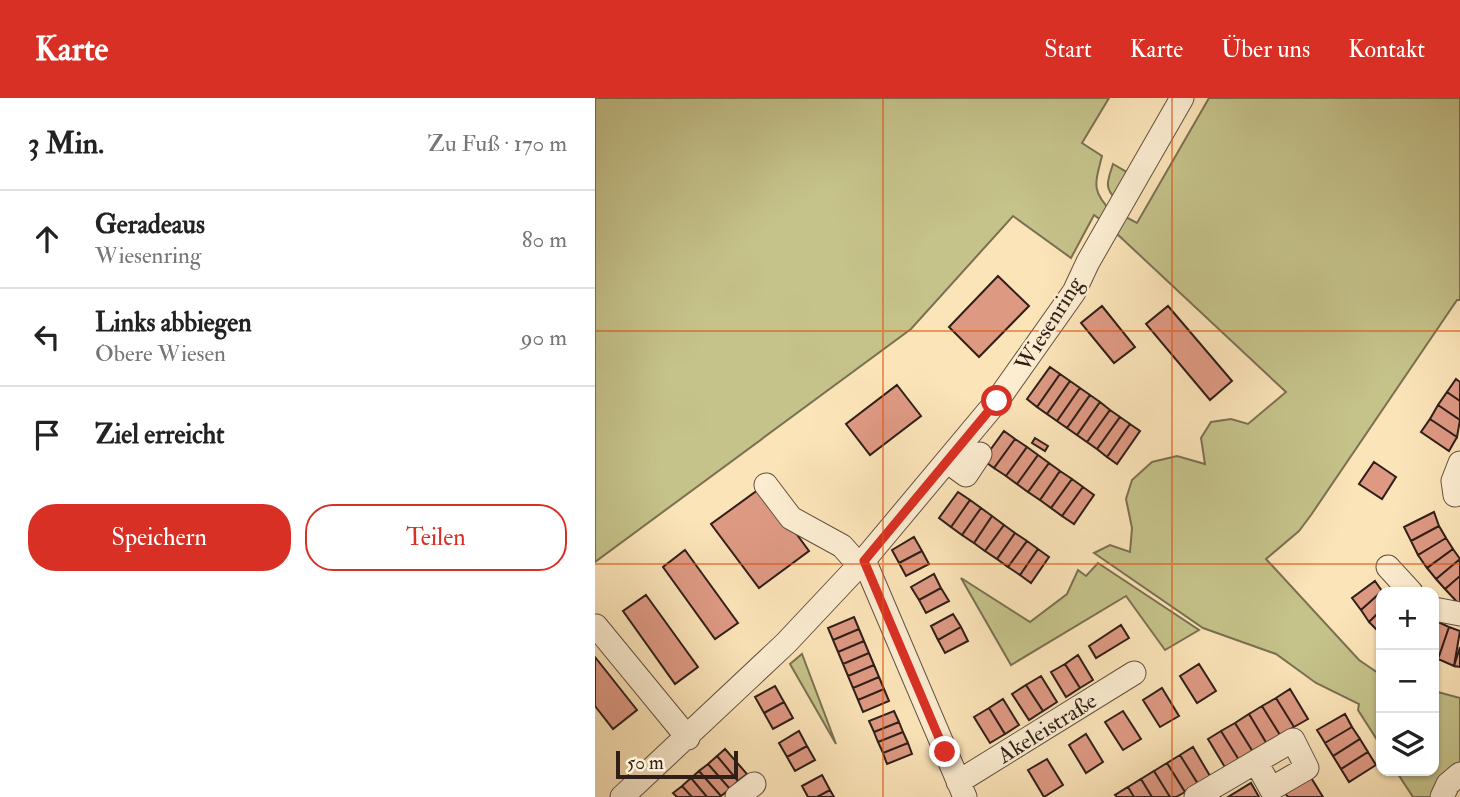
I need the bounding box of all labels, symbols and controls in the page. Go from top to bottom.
text: Karte [35,29,108,70]
text: Start [1044,34,1092,65]
text: Karte [1130,34,1183,65]
text: Über uns [1221,34,1310,65]
text: Kontakt [1348,34,1425,65]
text: 3 Min. [28,125,104,162]
text: Zu Fuß · 170 m [427,129,567,158]
text: Geradeaus [95,209,205,241]
icon: ahead [28,220,66,258]
text: 80 m [522,225,567,254]
text: Wiesenring [95,241,201,270]
street label: Wiesenring [1008,271,1090,378]
text: Links abbiegen [95,307,252,339]
icon: left [28,318,66,356]
text: 90 m [521,323,567,352]
text: Obere Wiesen [95,339,226,368]
route start [981,385,1012,416]
icon: arrive [28,416,66,454]
text: Ziel erreicht [95,419,225,451]
button: Speichern [28,504,291,571]
button: Teilen [305,504,567,571]
map controls [1376,587,1439,776]
button: + [1376,587,1439,650]
button: − [1376,650,1439,713]
street label: Akeleistraße [991,686,1102,770]
button: layers [1376,713,1439,776]
route end [929,736,960,767]
scale bar [616,748,739,780]
text: 50 m [627,751,664,775]

